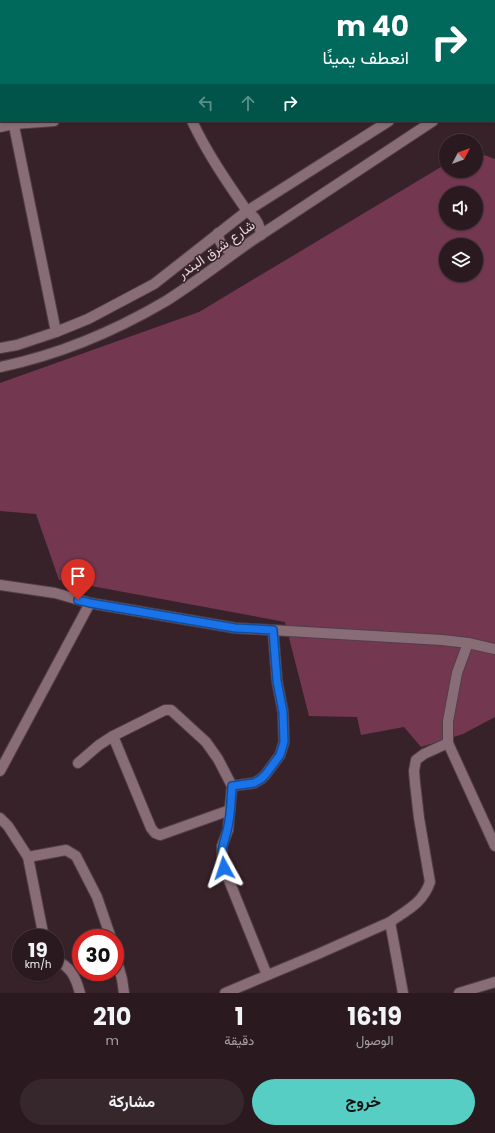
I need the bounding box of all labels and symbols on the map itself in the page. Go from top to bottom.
north arrow [439,134,483,178]
street label: شارع شرق البندر [172,215,259,285]
pin [61,559,95,600]
position arrow [203,847,245,889]
speed limit sign: 30 [72,929,124,981]

